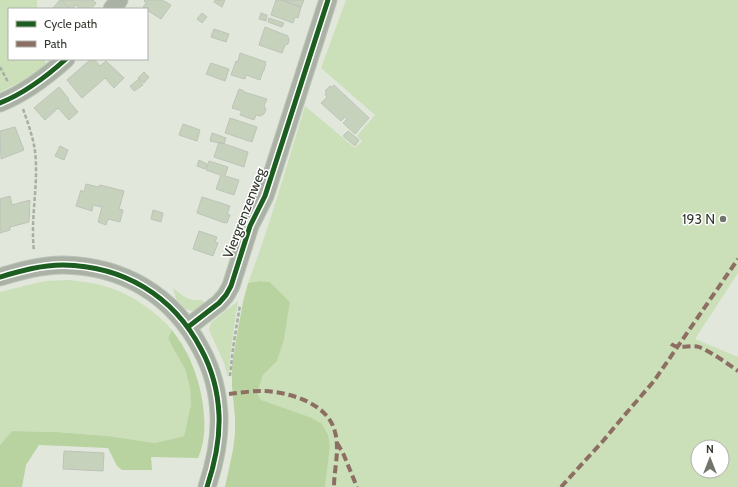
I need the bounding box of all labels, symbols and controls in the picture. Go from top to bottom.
legend [8,8,148,60]
text: Cycle path [44,16,97,31]
text: Path [44,36,67,51]
street label: Viergrenzenweg [219,164,270,261]
place label: 193 N [682,210,715,228]
marker: 193 N [718,214,728,224]
north arrow [690,439,730,479]
text: N [706,442,714,456]

